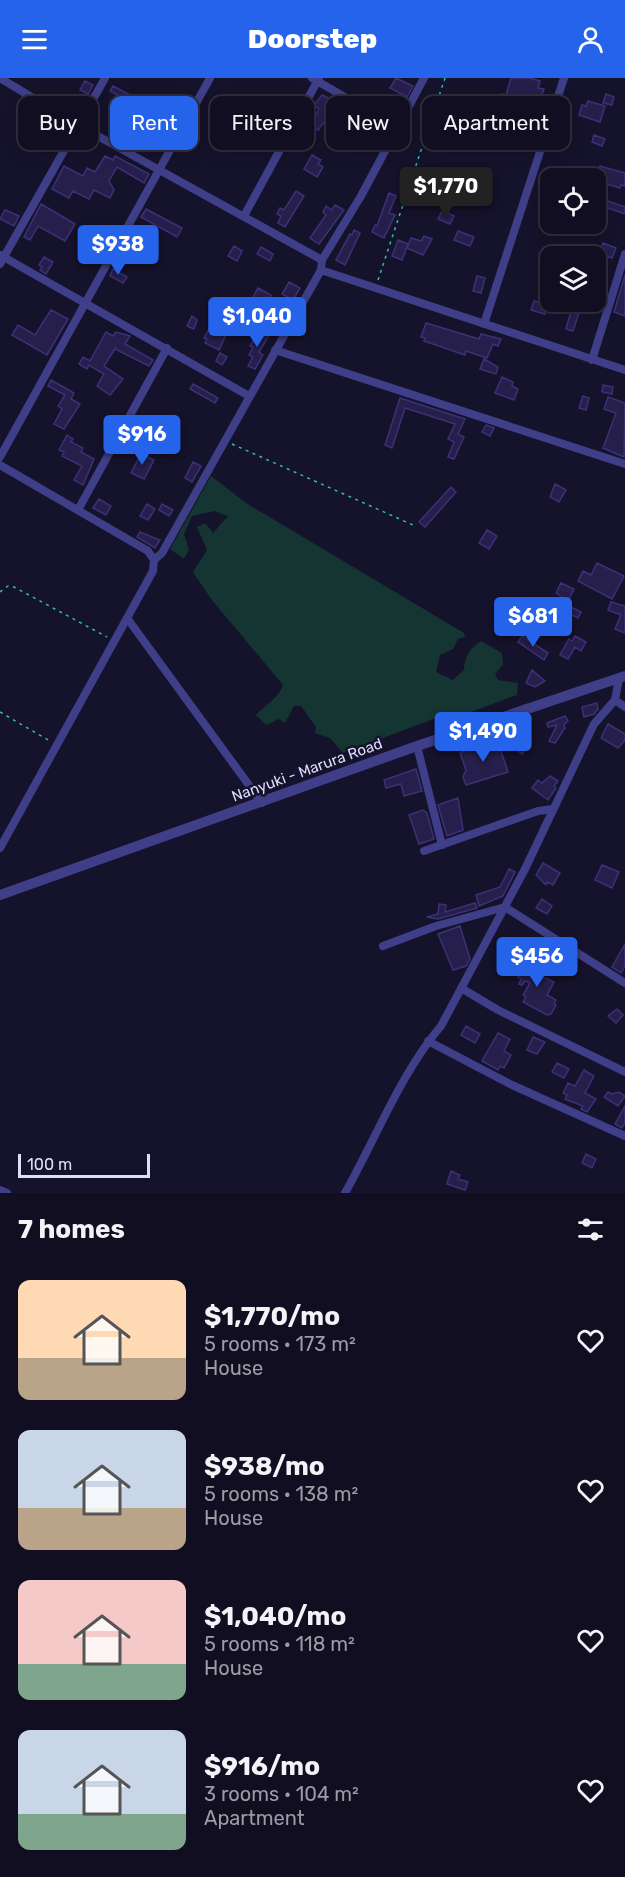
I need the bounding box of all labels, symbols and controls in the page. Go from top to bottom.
icon: menu [18,23,51,56]
text: Doorstep [248,23,377,55]
icon: person [574,23,607,56]
chip: Buy [18,96,98,150]
chip: Rent [110,96,198,150]
chip: Filters [210,96,314,150]
chip: New [326,96,410,150]
chip: Apartment [422,96,570,150]
pin: $1,770 [397,167,495,218]
map controls [540,168,606,312]
button: locate [540,168,606,234]
text: $1,770 [414,174,478,198]
pin: $938 [82,225,154,276]
text: $938 [92,232,144,256]
button: layers [540,246,606,312]
pin: $1,040 [208,297,306,348]
text: $1,040 [222,304,292,328]
pin: $916 [106,415,178,466]
text: $916 [117,422,167,446]
pin: $681 [497,597,569,648]
text: $681 [508,604,558,628]
pin: $1,490 [434,712,532,763]
text: $1,490 [449,719,517,743]
street label: Nanyuki - Marura Road [229,734,385,806]
pin: $456 [501,937,573,988]
text: $456 [511,944,563,968]
scale bar [18,1151,150,1178]
text: 100 m [27,1155,72,1174]
icon: filters [574,1213,607,1246]
text: 7 homes [18,1214,125,1245]
text: $1,770/mo [204,1301,340,1332]
icon: home [66,1304,138,1376]
icon: heart [574,1324,607,1357]
text: 5 rooms · 173 m² [204,1332,356,1356]
text: House [204,1356,263,1380]
text: $938/mo [204,1451,325,1482]
icon: home [66,1454,138,1526]
icon: heart [574,1474,607,1507]
text: 5 rooms · 138 m² [204,1482,358,1506]
text: House [204,1506,263,1530]
text: $1,040/mo [204,1601,346,1632]
icon: home [66,1604,138,1676]
icon: heart [574,1624,607,1657]
text: 5 rooms · 118 m² [204,1632,355,1656]
text: House [204,1656,263,1680]
text: $916/mo [204,1751,320,1782]
icon: home [66,1754,138,1826]
icon: heart [574,1774,607,1807]
text: 3 rooms · 104 m² [204,1782,359,1806]
text: Apartment [204,1806,305,1830]

